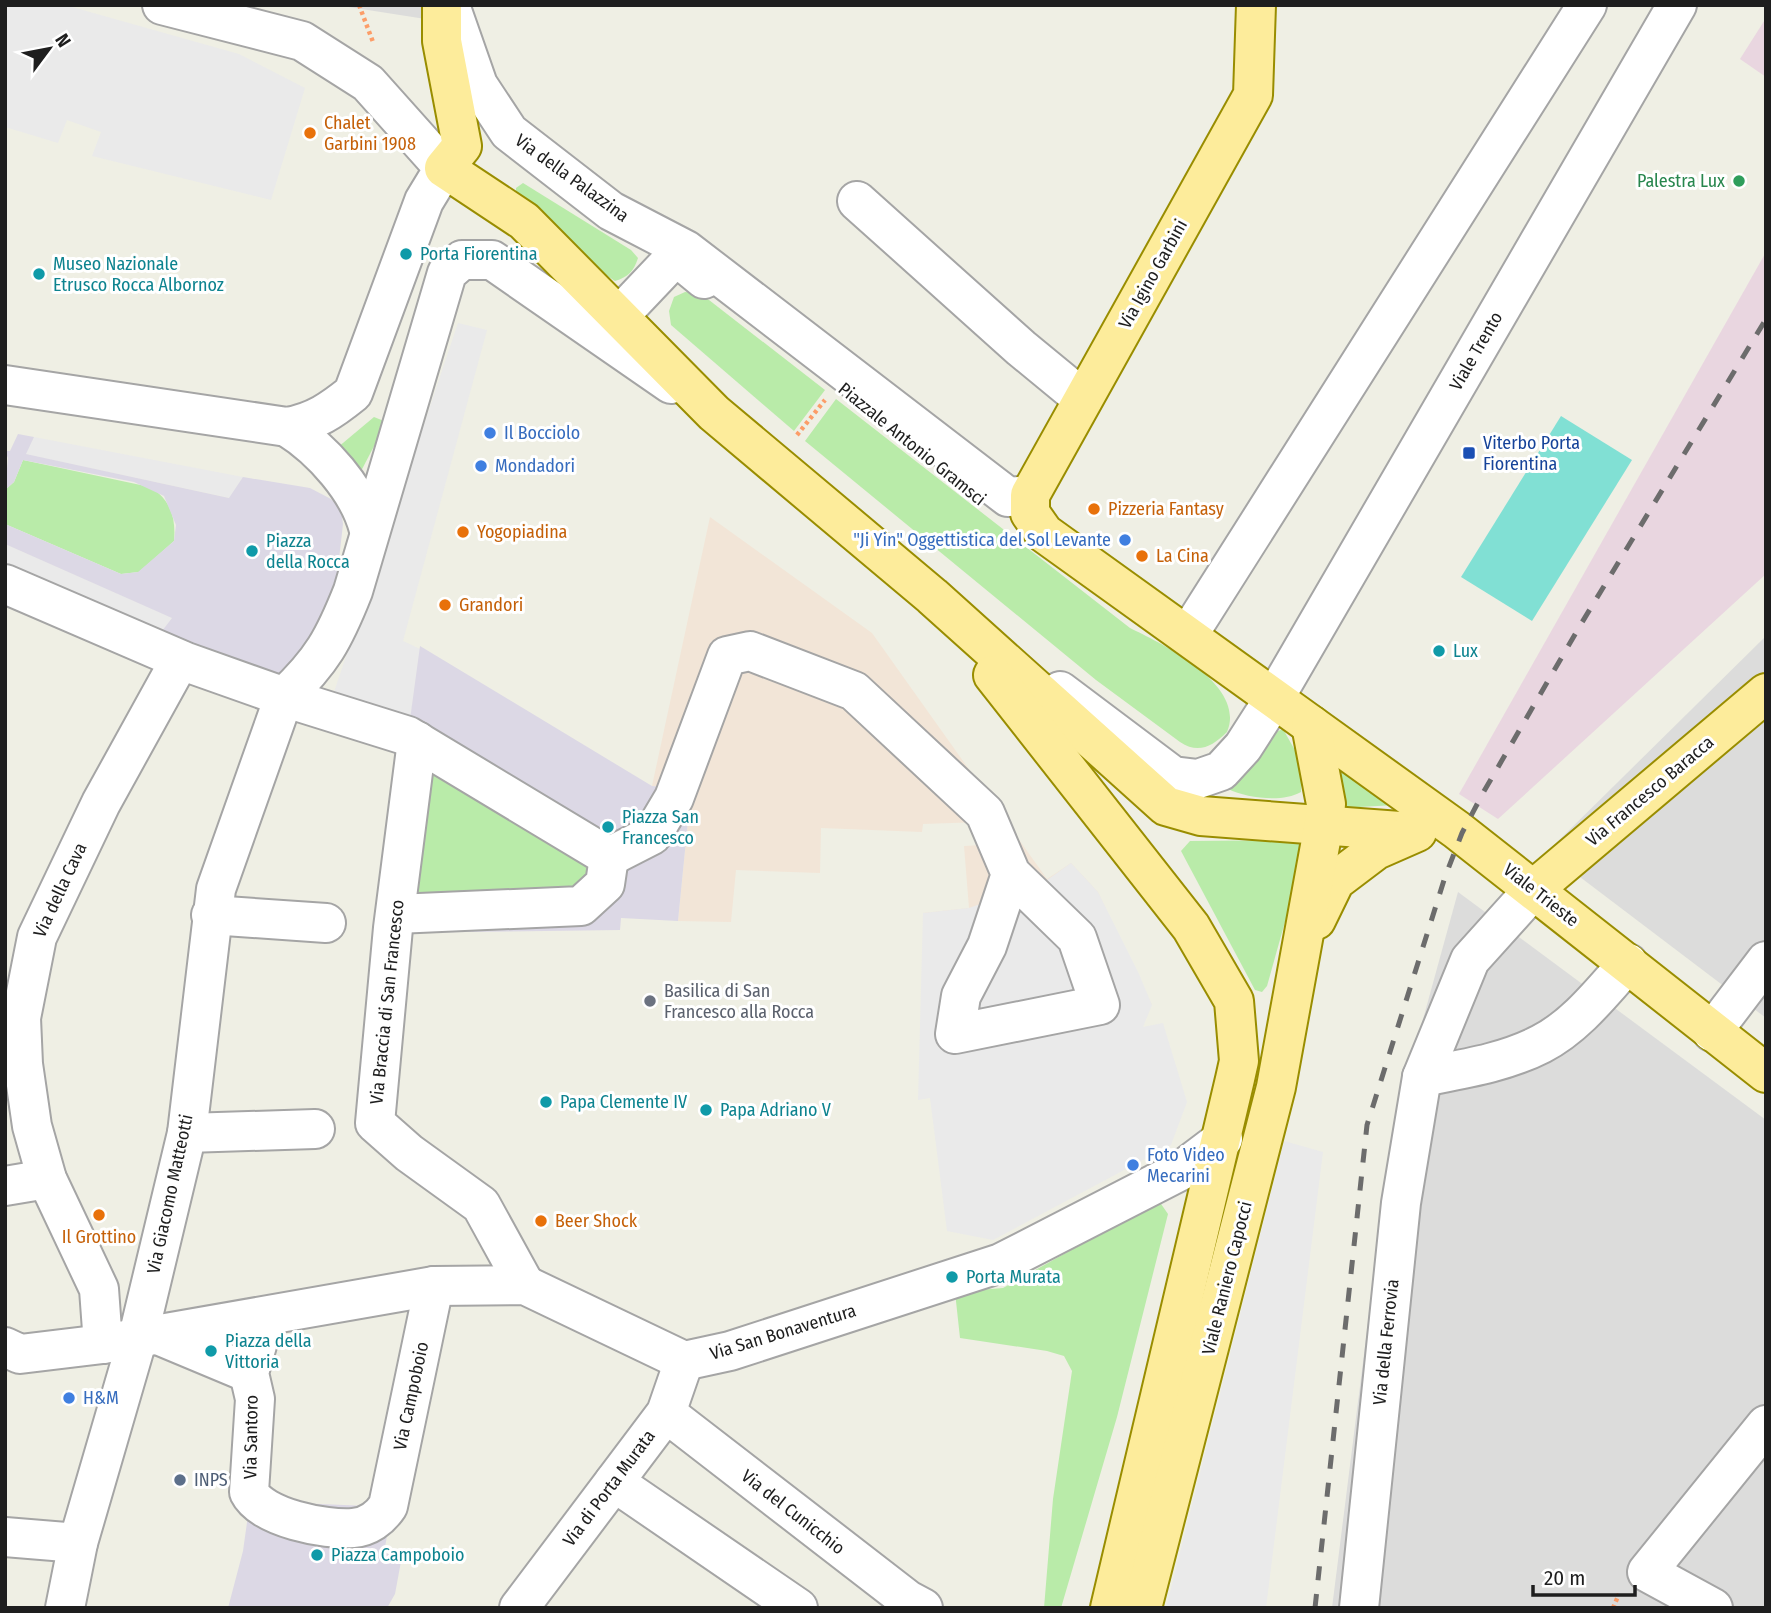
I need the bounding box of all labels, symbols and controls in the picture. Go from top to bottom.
north arrow [14,14,84,84]
text: N [50,29,76,51]
place label: Chalet Garbini 1908 [324,112,416,155]
marker: Chalet Garbini 1908 [302,125,318,141]
street label: Via della Palazzina [511,129,633,227]
place label: Palestra Lux [1637,170,1725,192]
marker: Palestra Lux [1731,173,1747,189]
street label: Via Igino Garbini [1114,216,1192,332]
place label: Porta Fiorentina [420,243,538,265]
marker: Porta Fiorentina [398,246,414,262]
place label: Museo Nazionale Etrusco Rocca Albornoz [53,253,224,296]
marker: Museo Nazionale Etrusco Rocca Albornoz [31,266,47,282]
street label: Viale Trento [1445,308,1507,394]
street label: Piazzale Antonio Gramsci [834,378,990,510]
place label: Il Bocciolo [504,422,580,444]
marker: Il Bocciolo [482,425,498,441]
place label: Viterbo Porta Fiorentina [1483,432,1580,475]
marker: Viterbo Porta Fiorentina [1461,445,1477,461]
place label: Mondadori [495,455,575,477]
marker: Mondadori [473,458,489,474]
place label: Pizzeria Fantasy [1108,498,1224,520]
marker: Pizzeria Fantasy [1086,501,1102,517]
place label: Yogopiadina [477,521,568,543]
marker: Yogopiadina [455,524,471,540]
place label: "Ji Yin" Oggettistica del Sol Levante [853,529,1111,551]
place label: Piazza della Rocca [266,530,350,573]
marker: "Ji Yin" Oggettistica del Sol Levante [1117,532,1133,548]
marker: Piazza della Rocca [244,543,260,559]
place label: La Cina [1156,545,1209,567]
marker: La Cina [1134,548,1150,564]
place label: Grandori [459,594,523,616]
marker: Grandori [437,597,453,613]
place label: Lux [1453,640,1478,662]
marker: Lux [1431,643,1447,659]
street label: Via Francesco Baracca [1582,731,1718,851]
place label: Piazza San Francesco [622,806,699,849]
marker: Piazza San Francesco [600,819,616,835]
street label: Via della Cava [29,839,92,941]
street label: Viale Trieste [1499,859,1583,931]
street label: Via Braccia di San Francesco [365,899,409,1105]
place label: Basilica di San Francesco alla Rocca [664,980,814,1023]
marker: Basilica di San Francesco alla Rocca [642,993,658,1009]
place label: Papa Clemente IV [560,1091,688,1113]
marker: Papa Clemente IV [538,1094,554,1110]
place label: Papa Adriano V [720,1099,832,1121]
marker: Papa Adriano V [698,1102,714,1118]
street label: Via Giacomo Matteotti [142,1112,198,1276]
place label: Foto Video Mecarini [1147,1144,1225,1187]
marker: Foto Video Mecarini [1125,1157,1141,1173]
street label: Viale Raniero Capocci [1197,1199,1257,1357]
marker: Il Grottino [91,1207,107,1223]
place label: Beer Shock [555,1210,638,1232]
marker: Beer Shock [533,1213,549,1229]
place label: Il Grottino [62,1226,136,1248]
place label: Porta Murata [966,1266,1061,1288]
marker: Porta Murata [944,1269,960,1285]
street label: Via della Ferrovia [1368,1278,1404,1406]
street label: Via San Bonaventura [707,1299,859,1365]
place label: Piazza della Vittoria [225,1330,312,1373]
street label: Via Campoboio [389,1340,433,1452]
marker: Piazza della Vittoria [203,1343,219,1359]
place label: H&M [83,1387,119,1409]
marker: H&M [61,1390,77,1406]
street label: Via Santoro [239,1395,263,1479]
street label: Via di Porta Murata [558,1425,660,1550]
street label: Via del Cunicchio [737,1465,849,1559]
place label: INPS [194,1469,228,1491]
marker: INPS [172,1472,188,1488]
place label: Piazza Campoboio [331,1544,465,1566]
marker: Piazza Campoboio [309,1547,325,1563]
scale bar [1533,1554,1634,1598]
text: 20 m [1544,1565,1585,1591]

